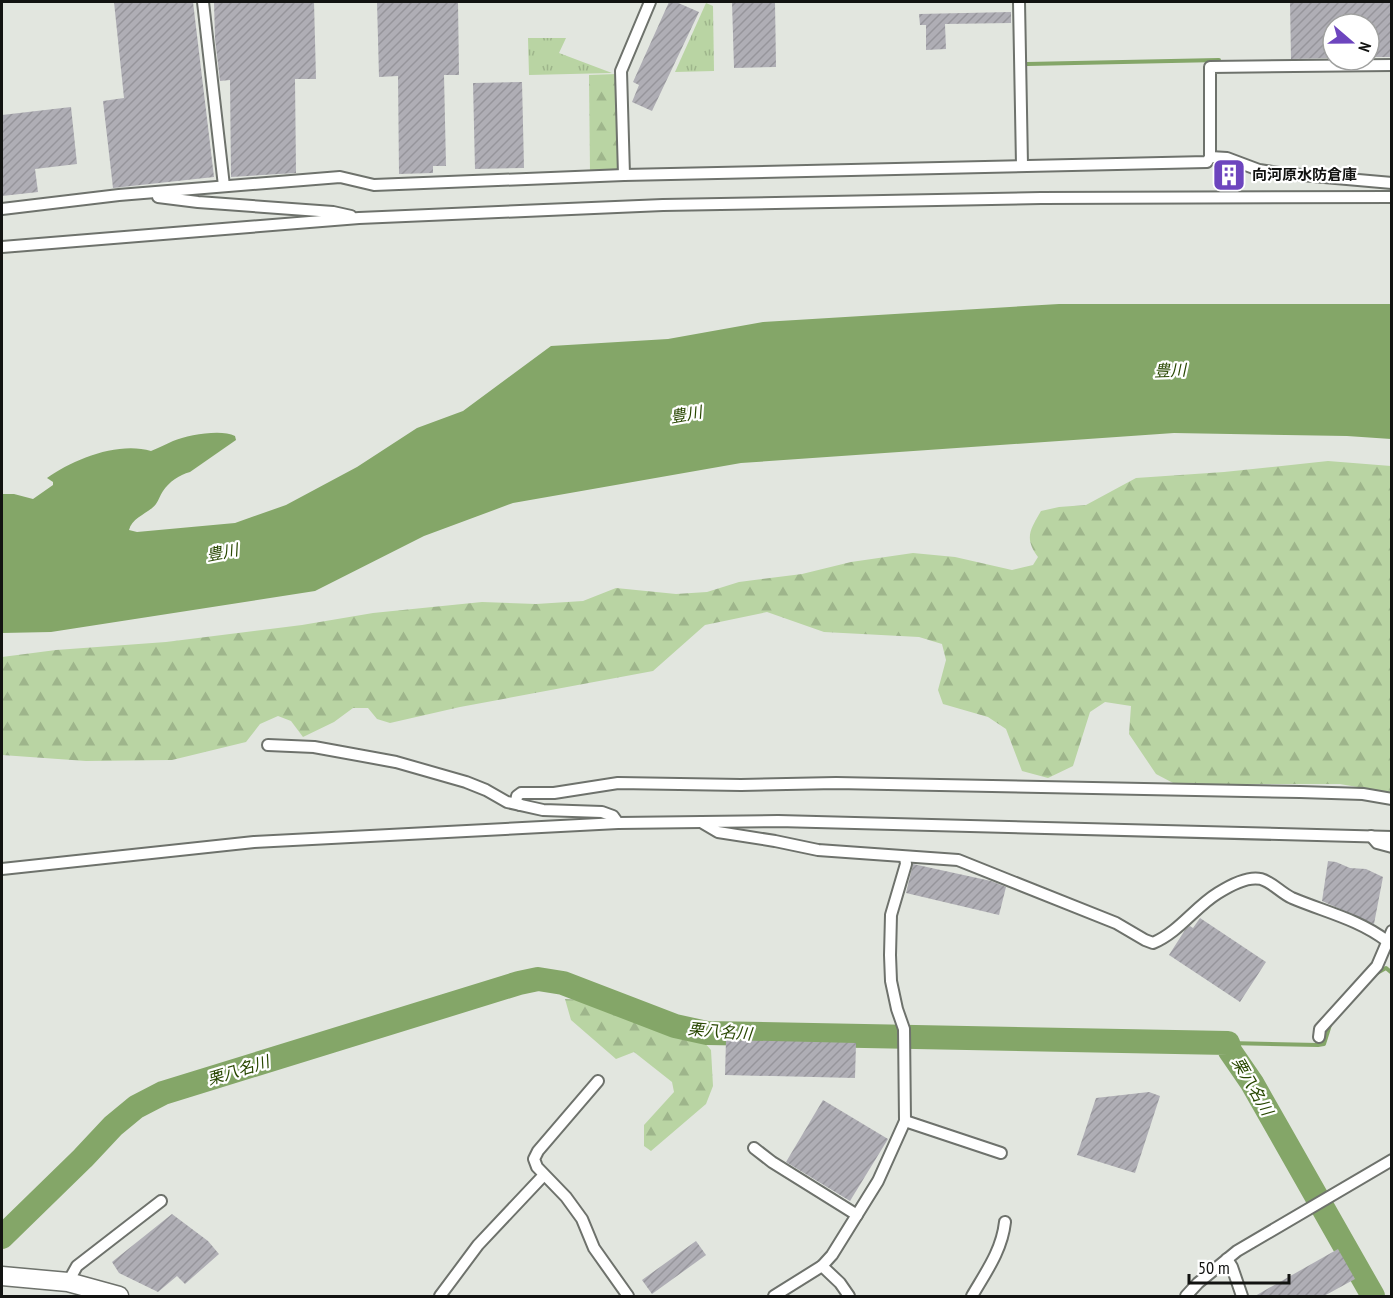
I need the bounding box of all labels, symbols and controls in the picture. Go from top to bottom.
north arrow [1321,12,1381,72]
text: N [1354,40,1376,55]
building icon: 向河原水防倉庫 [1211,157,1247,193]
place label: 向河原水防倉庫 [1252,165,1357,184]
water label: 豊川 [1154,359,1188,381]
water label: 豊川 [668,401,705,427]
water label: 豊川 [204,539,242,565]
water label: 栗八名川 [687,1018,755,1044]
water label: 栗八名川 [204,1050,273,1089]
water label: 栗八名川 [1228,1053,1279,1120]
scale bar [1189,1247,1290,1285]
text: 50 m [1198,1256,1230,1279]

